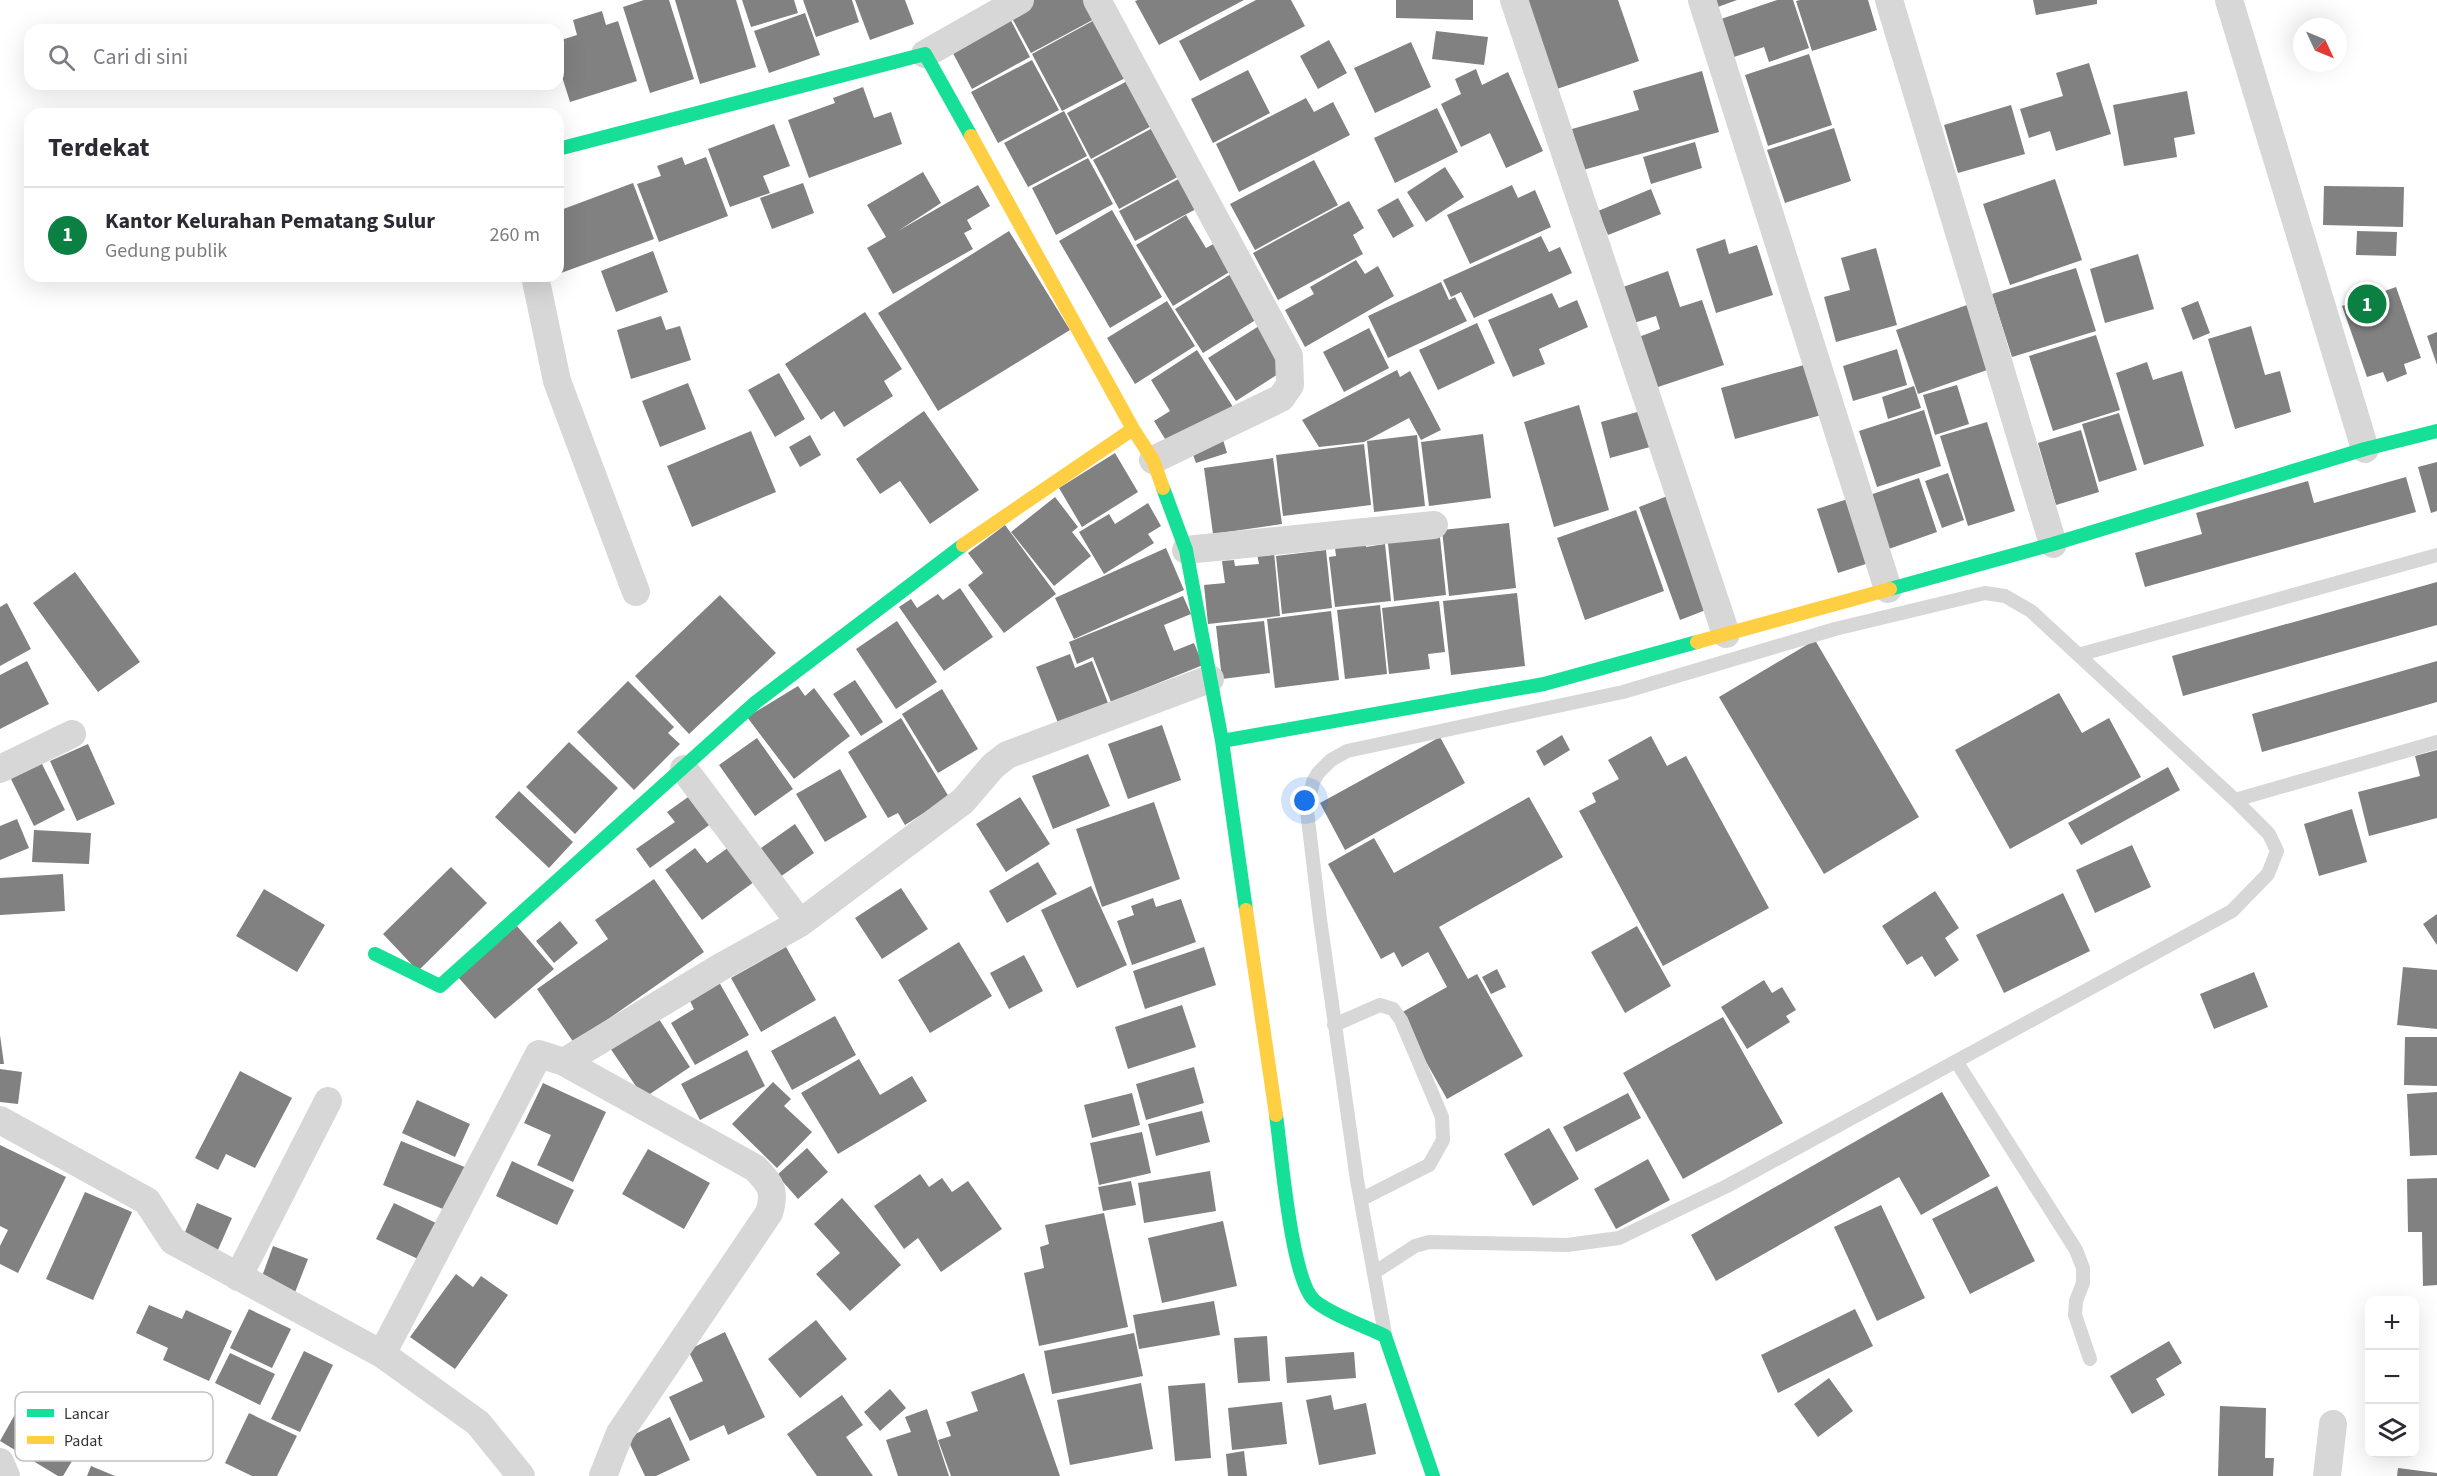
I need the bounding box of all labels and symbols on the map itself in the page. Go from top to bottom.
north arrow [2293,18,2347,72]
pin: 1 [2348,282,2386,326]
your location [1290,786,1319,815]
legend [15,1392,213,1461]
text: Lancar [64,1403,110,1425]
text: Padat [64,1430,103,1452]

